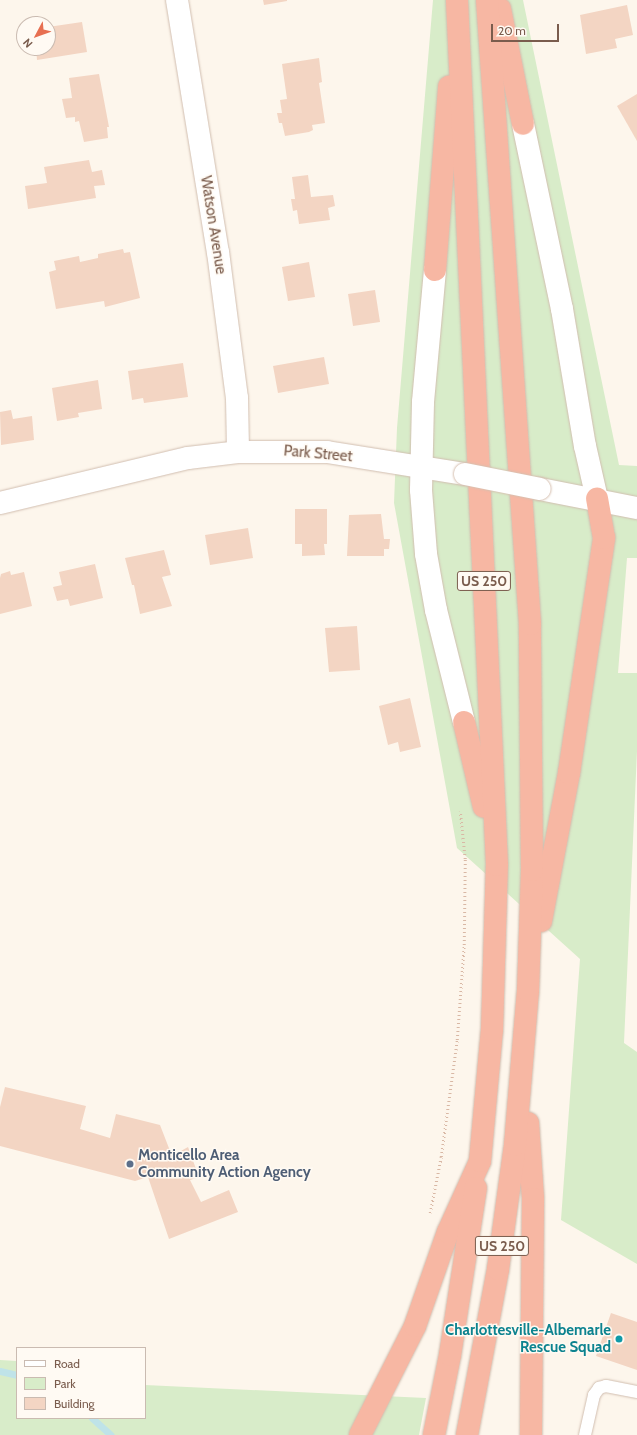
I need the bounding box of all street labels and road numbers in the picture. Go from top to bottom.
street label: Watson Avenue [196,174,230,276]
street label: Park Street [283,442,353,466]
road number: US 250 [456,569,512,593]
road number: US 250 [474,1234,530,1258]

